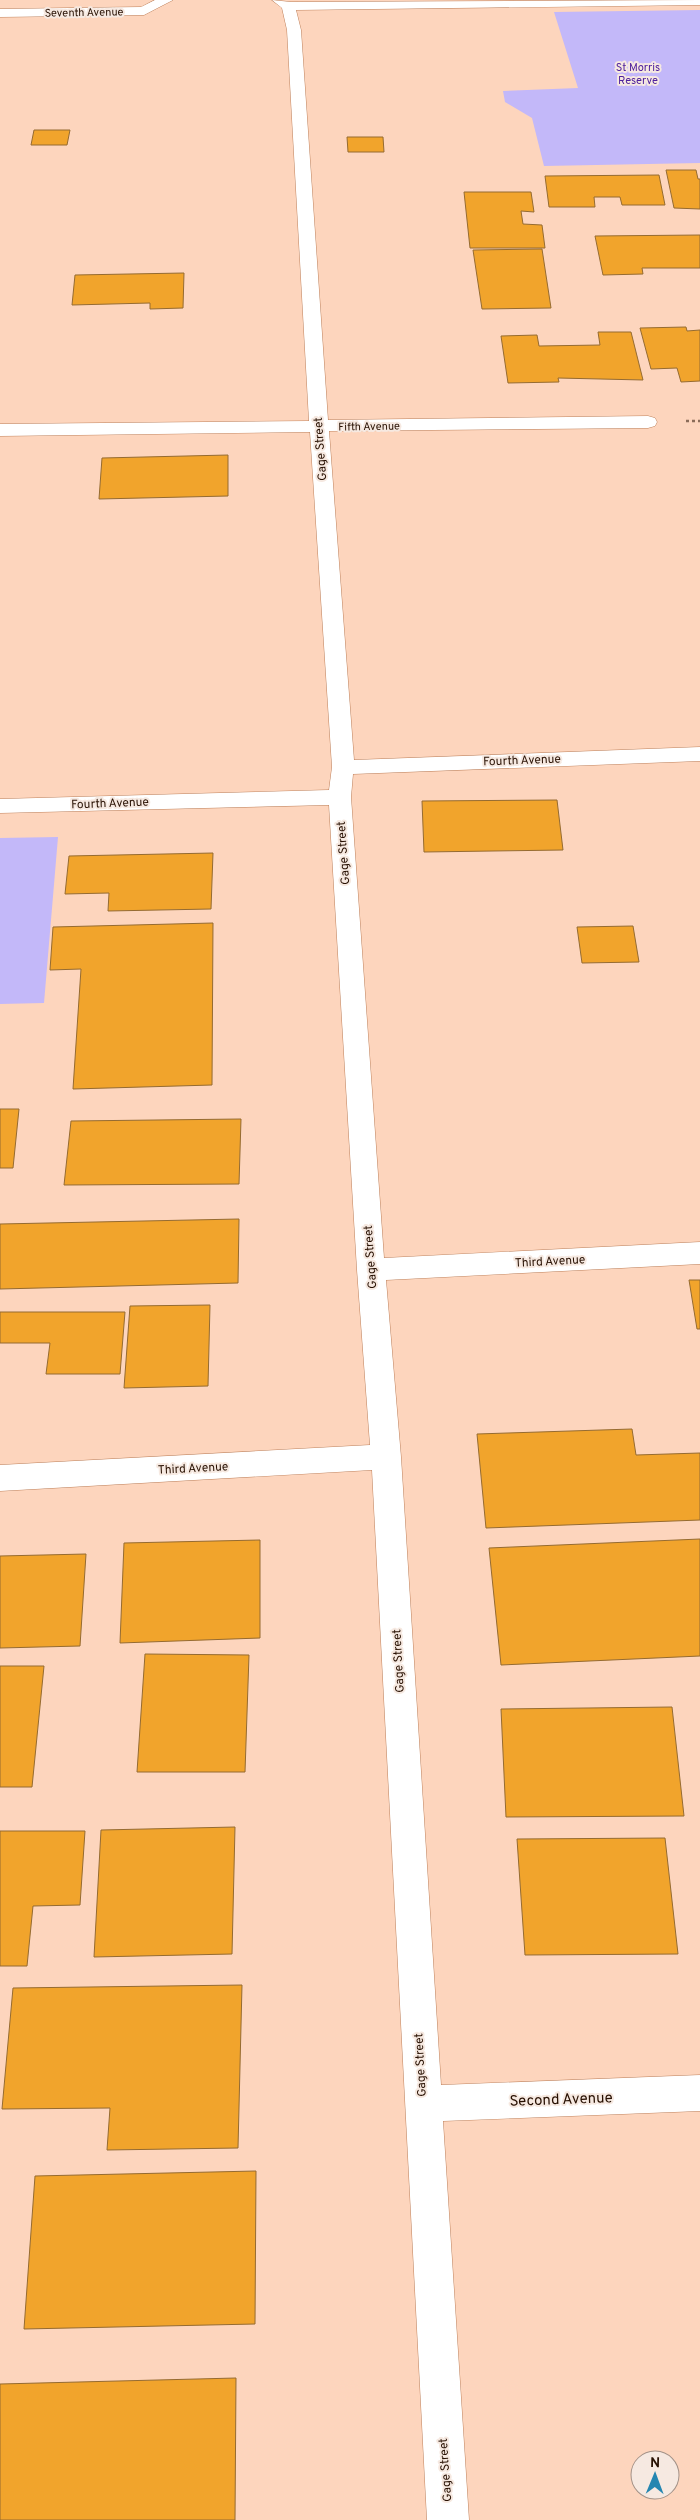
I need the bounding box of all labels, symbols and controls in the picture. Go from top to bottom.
street label: Seventh Avenue [45,5,124,21]
park label: St Morris Reserve [616,61,660,88]
street label: Gage Street [311,417,331,481]
street label: Fifth Avenue [338,419,400,435]
street label: Fourth Avenue [483,752,561,770]
street label: Fourth Avenue [71,795,149,813]
street label: Gage Street [334,821,354,885]
street label: Gage Street [361,1225,381,1289]
street label: Third Avenue [514,1252,586,1272]
street label: Third Avenue [157,1459,229,1479]
street label: Gage Street [389,1629,409,1693]
street label: Gage Street [411,2033,431,2097]
street label: Second Avenue [509,2089,613,2112]
street label: Gage Street [436,2438,456,2502]
north arrow [630,2450,680,2500]
text: N [650,2455,660,2472]

